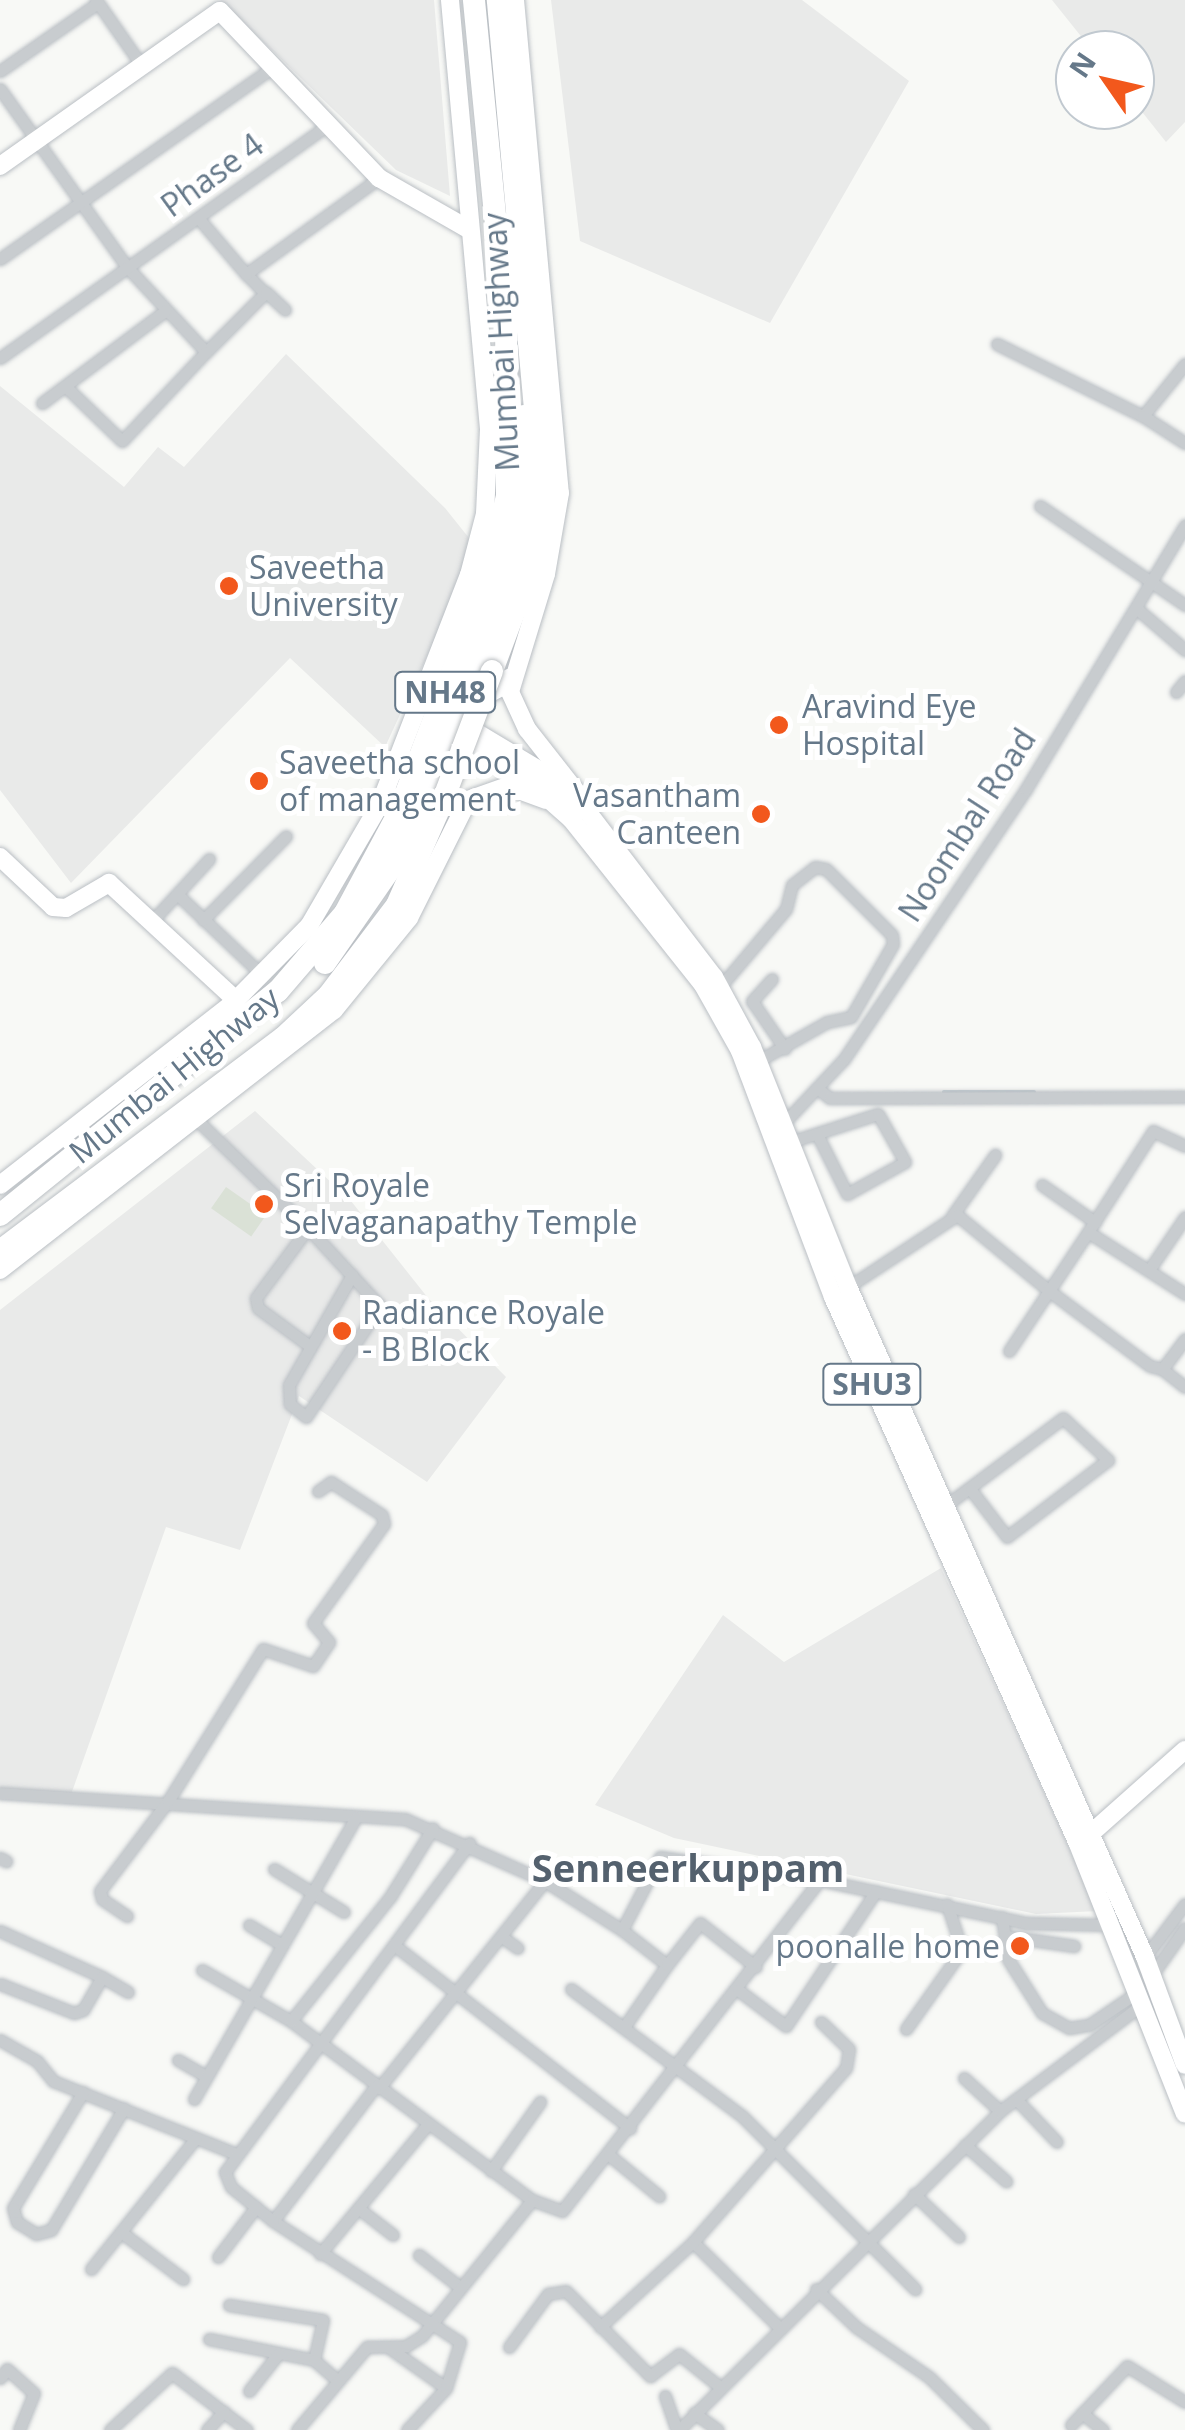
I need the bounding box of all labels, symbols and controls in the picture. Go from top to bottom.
north arrow [1055,30,1155,130]
text: N [1060,44,1104,84]
street label: Phase 4 [154,125,270,225]
street label: Mumbai Highway [475,212,527,472]
place label: Saveetha University [249,549,398,624]
marker: Saveetha University [218,575,240,597]
road number: NH48 [392,667,498,717]
place label: Aravind Eye Hospital [802,688,976,763]
marker: Aravind Eye Hospital [766,712,792,738]
street label: Noombal Road [890,721,1044,929]
place label: Saveetha school of management [279,744,520,819]
marker: Saveetha school of management [248,770,270,792]
place label: Vasantham Canteen [573,777,741,852]
marker: Vasantham Canteen [750,803,772,825]
street label: Mumbai Highway [61,979,287,1171]
place label: Sri Royale Selvaganapathy Temple [284,1167,638,1242]
marker: Sri Royale Selvaganapathy Temple [253,1193,275,1215]
place label: Radiance Royale - B Block [362,1294,605,1369]
marker: Radiance Royale - B Block [331,1320,353,1342]
road number: SHU3 [822,1359,922,1409]
district label: Senneerkuppam [532,1845,844,1891]
place label: poonalle home [776,1927,1000,1965]
marker: poonalle home [1009,1935,1031,1957]

